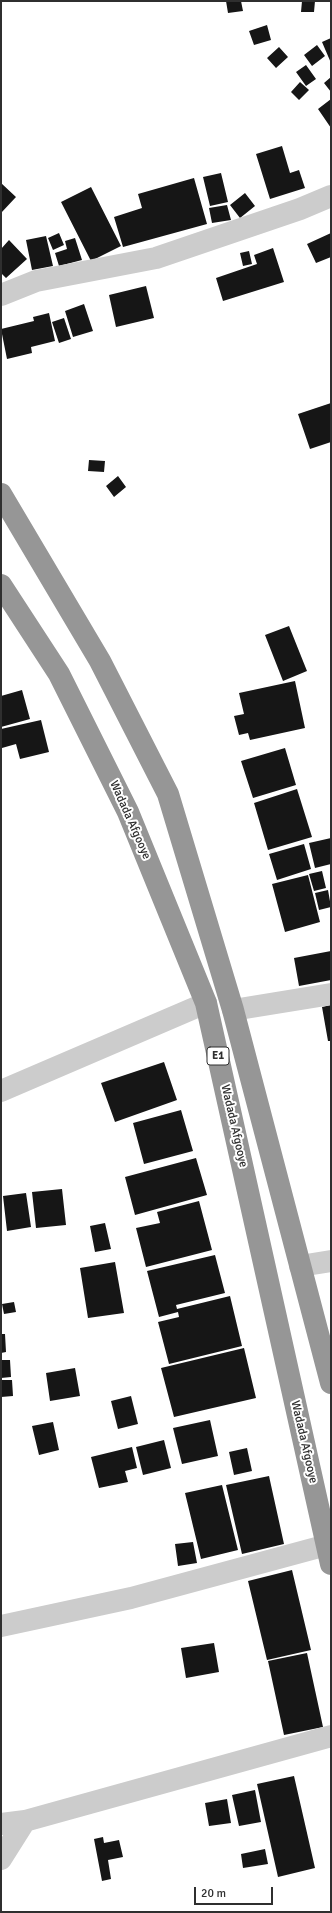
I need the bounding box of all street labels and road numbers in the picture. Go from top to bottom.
street label: Wadada Afgooye [106,778,154,862]
road number: E1 [207,1047,229,1065]
street label: Wadada Afgooye [217,1083,251,1169]
street label: Wadada Afgooye [287,1399,321,1485]

